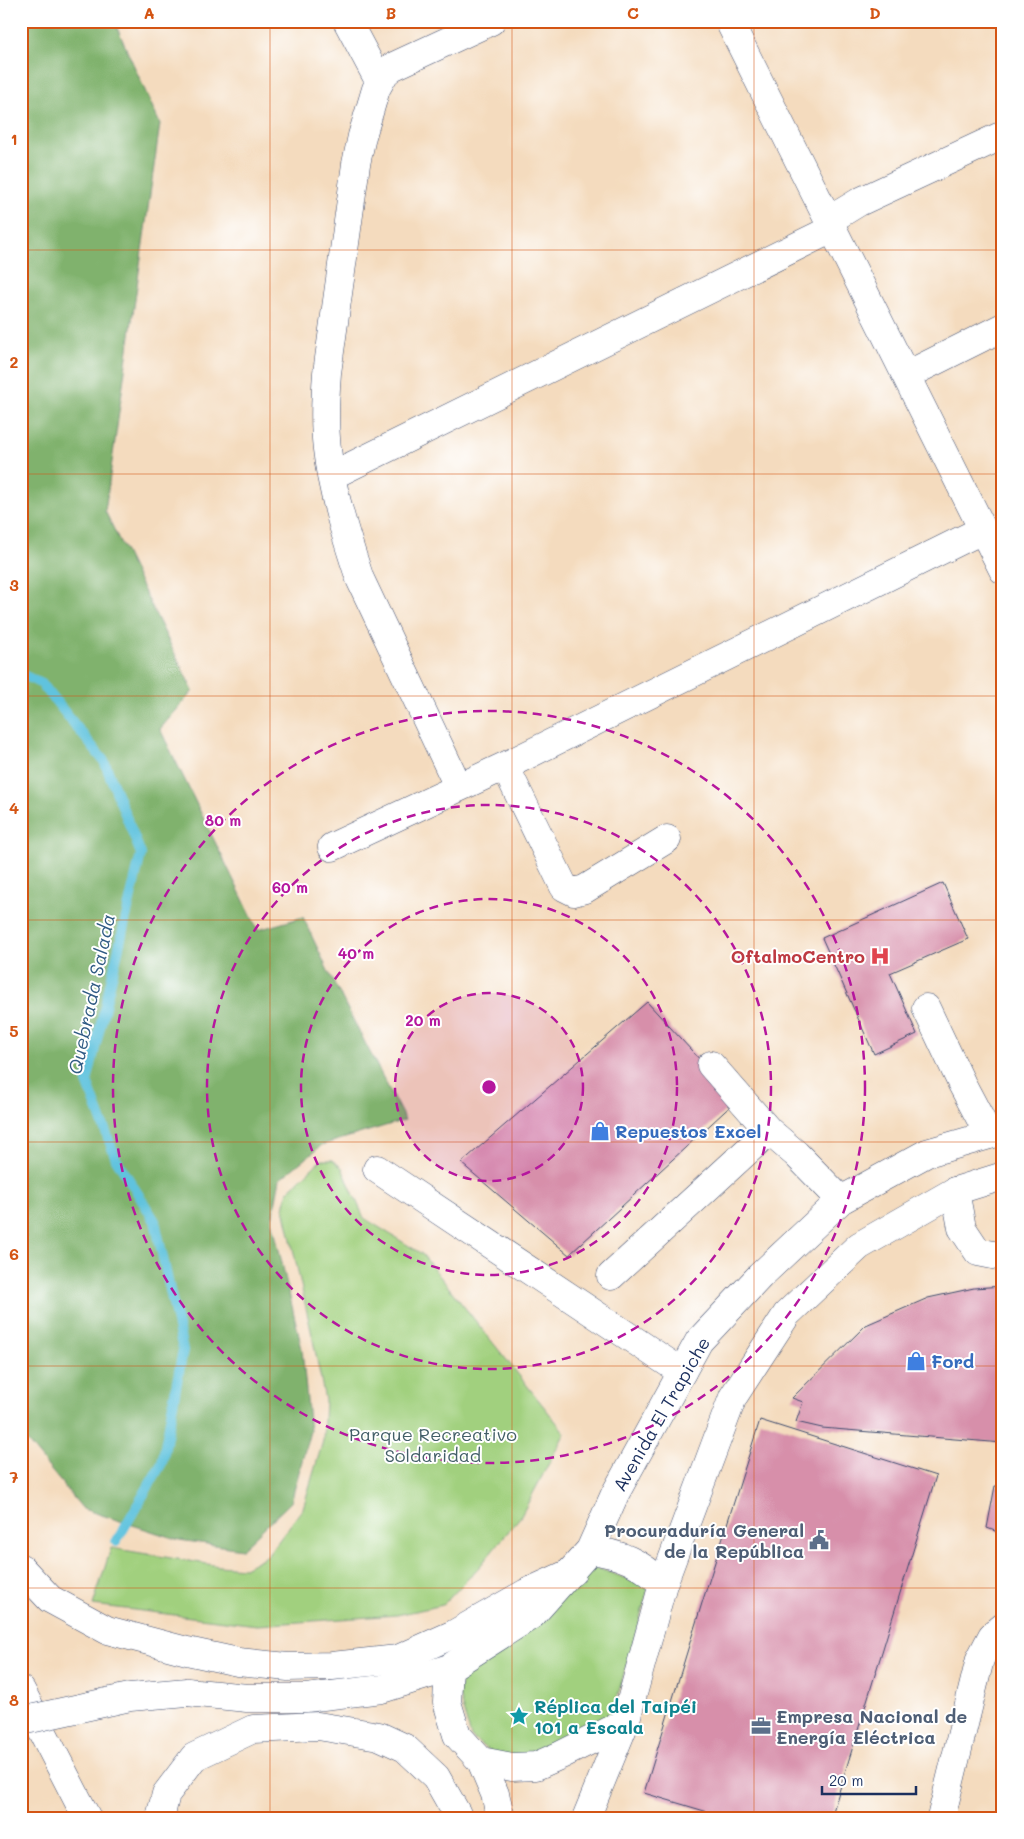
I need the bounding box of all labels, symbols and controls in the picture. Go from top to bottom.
text: A [143,2,155,23]
text: B [386,2,396,23]
text: C [627,2,639,23]
text: D [869,2,881,23]
text: 1 [10,128,18,149]
text: 2 [10,351,19,372]
text: 3 [9,574,19,595]
text: 4 [9,797,19,818]
text: 80 m [205,810,241,830]
text: 60 m [272,877,308,897]
water label: Quebrada Salada [62,911,120,1077]
text: 40 m [338,943,374,963]
place label: OftalmoCentro [731,944,865,968]
hospital icon: OftalmoCentro [869,945,891,967]
text: 20 m [405,1010,441,1030]
text: 5 [9,1020,19,1041]
centre of rings [480,1078,498,1096]
place label: Repuestos Excel [615,1119,761,1143]
shop icon: Repuestos Excel [589,1120,611,1142]
text: 6 [9,1243,19,1264]
street label: Avenida El Trapiche [607,1332,715,1496]
place label: Ford [931,1349,974,1373]
shop icon: Ford [905,1350,927,1372]
park label: Parque Recreativo Soldaridad [349,1422,517,1467]
text: 7 [10,1466,19,1487]
place label: Procuraduría General de la República [604,1518,804,1563]
public building icon: Procuraduría General de la República [808,1529,830,1551]
text: 8 [9,1689,19,1710]
place label: Réplica del Taipéi 101 a Escala [534,1694,697,1739]
place label: Empresa Nacional de Energía Eléctrica [776,1704,967,1749]
place icon: Réplica del Taipéi 101 a Escala [508,1705,530,1727]
office icon: Empresa Nacional de Energía Eléctrica [750,1715,772,1737]
scale bar [822,1764,915,1796]
text: 20 m [829,1770,863,1790]

